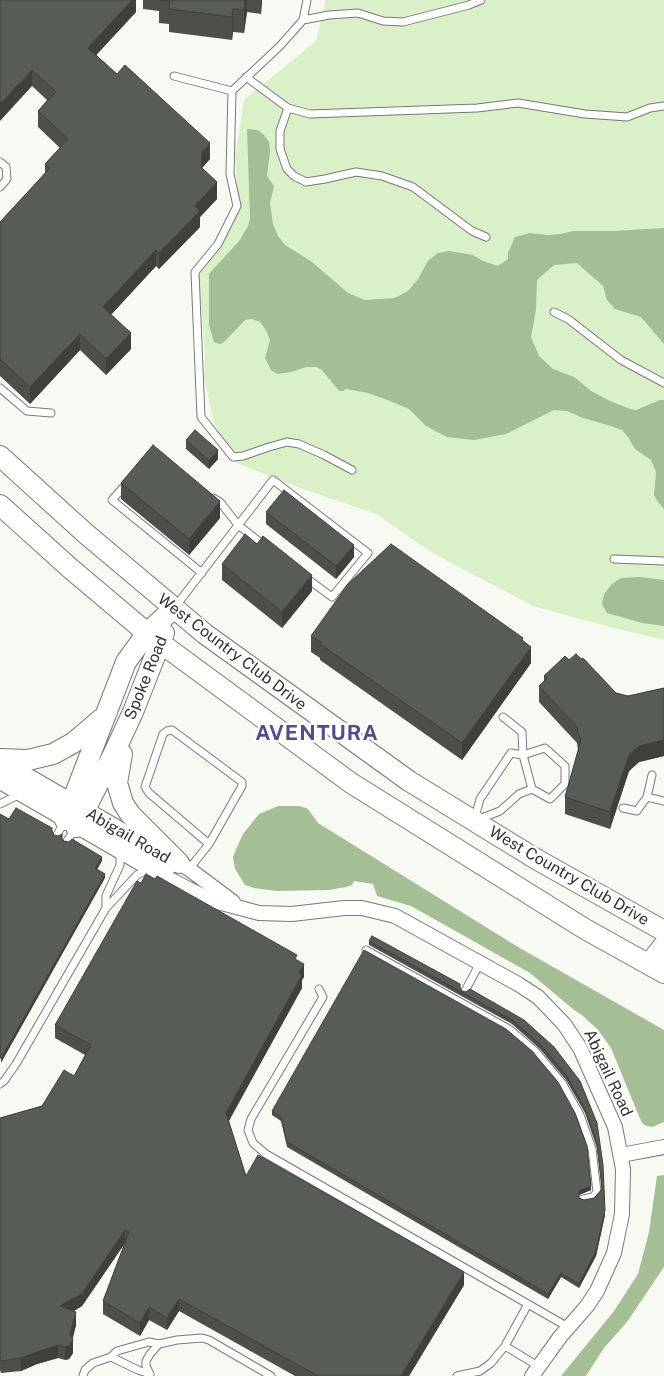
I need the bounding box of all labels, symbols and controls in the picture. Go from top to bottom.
street label: West Country Club Drive [154,590,310,714]
street label: Spoke Road [120,633,172,723]
district label: AVENTURA [254,721,380,747]
street label: Abigail Road [82,804,174,868]
street label: West Country Club Drive [486,822,652,930]
street label: Abigail Road [579,1026,637,1120]

